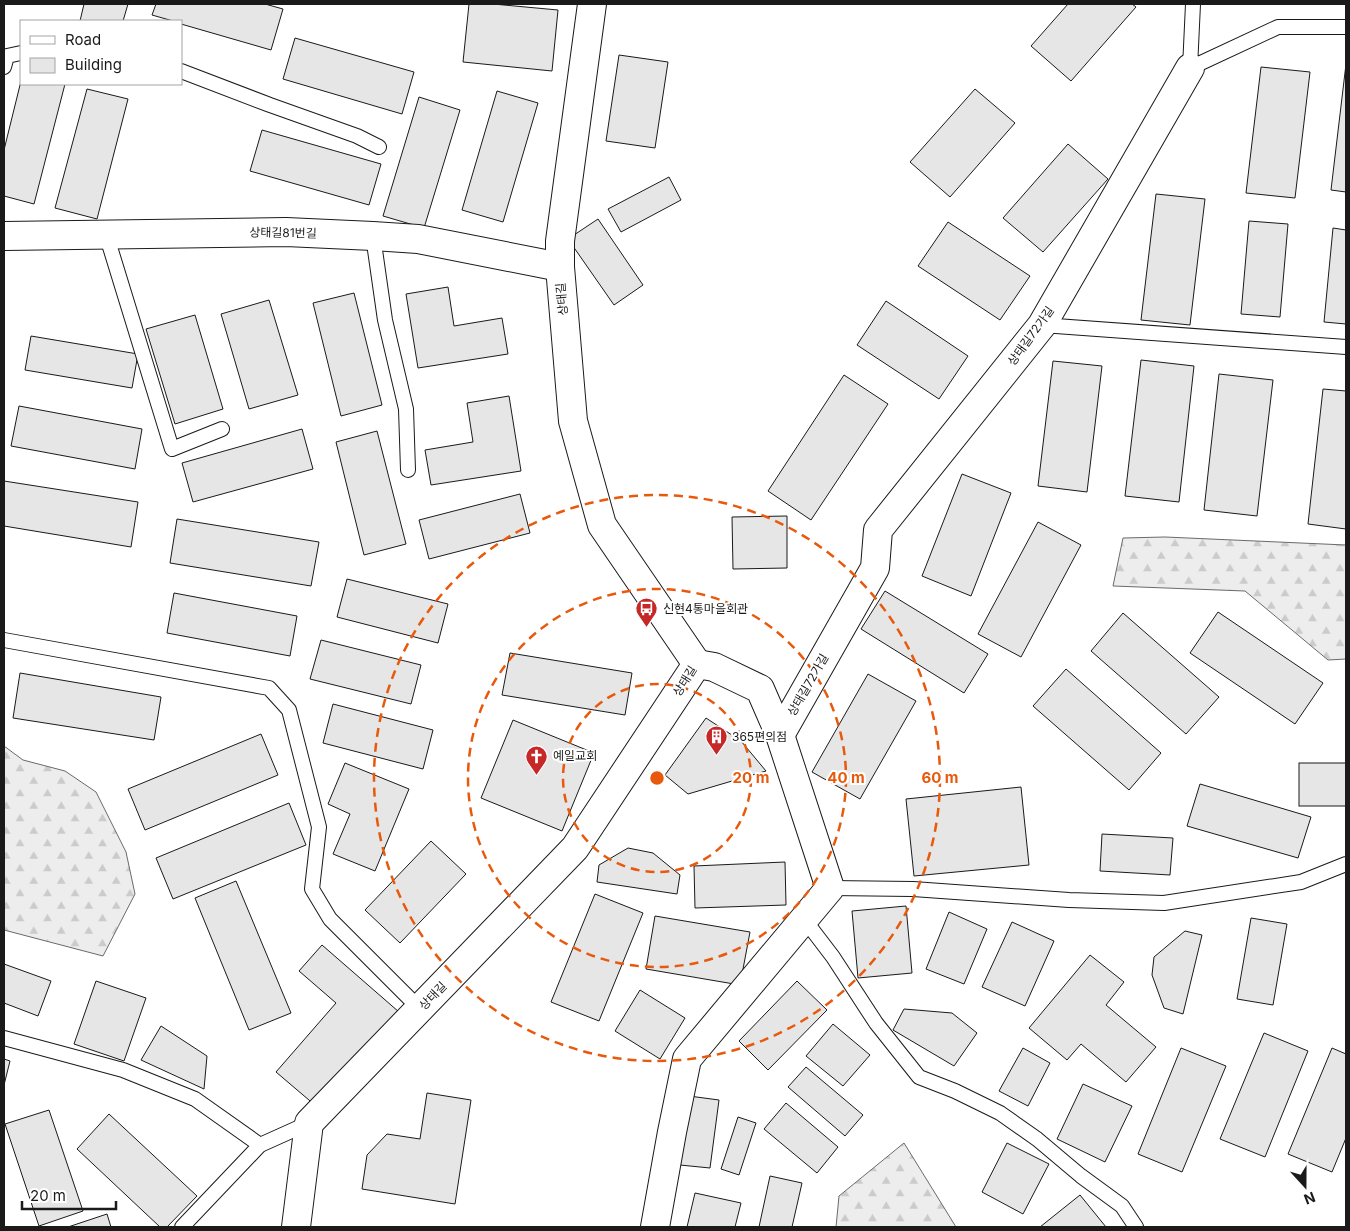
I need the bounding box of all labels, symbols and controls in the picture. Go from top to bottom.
legend [20,20,182,85]
text: Road [65,30,101,49]
text: Building [65,55,122,74]
street label: 상태길81번길 [249,224,317,241]
street label: 상태길 [553,282,570,316]
street label: 상태길72가길 [1004,303,1057,368]
bus stop icon: 신현4통마을회관 [635,597,659,628]
place label: 신현4통마을회관 [663,601,748,616]
street label: 상태길72가길 [784,651,831,719]
street label: 상태길 [669,663,700,699]
building icon: 365편의점 [704,725,728,756]
place label: 365편의점 [732,729,787,744]
church icon: 예일교회 [525,744,549,775]
place label: 예일교회 [553,748,597,763]
text: 20 m [733,768,769,787]
text: 40 m [827,768,865,787]
text: 60 m [921,768,959,787]
centre of rings [648,769,666,787]
street label: 상태길 [416,979,450,1013]
north arrow [1280,1161,1330,1211]
scale bar [22,1178,116,1210]
text: 20 m [30,1186,66,1205]
text: N [1302,1189,1318,1208]

